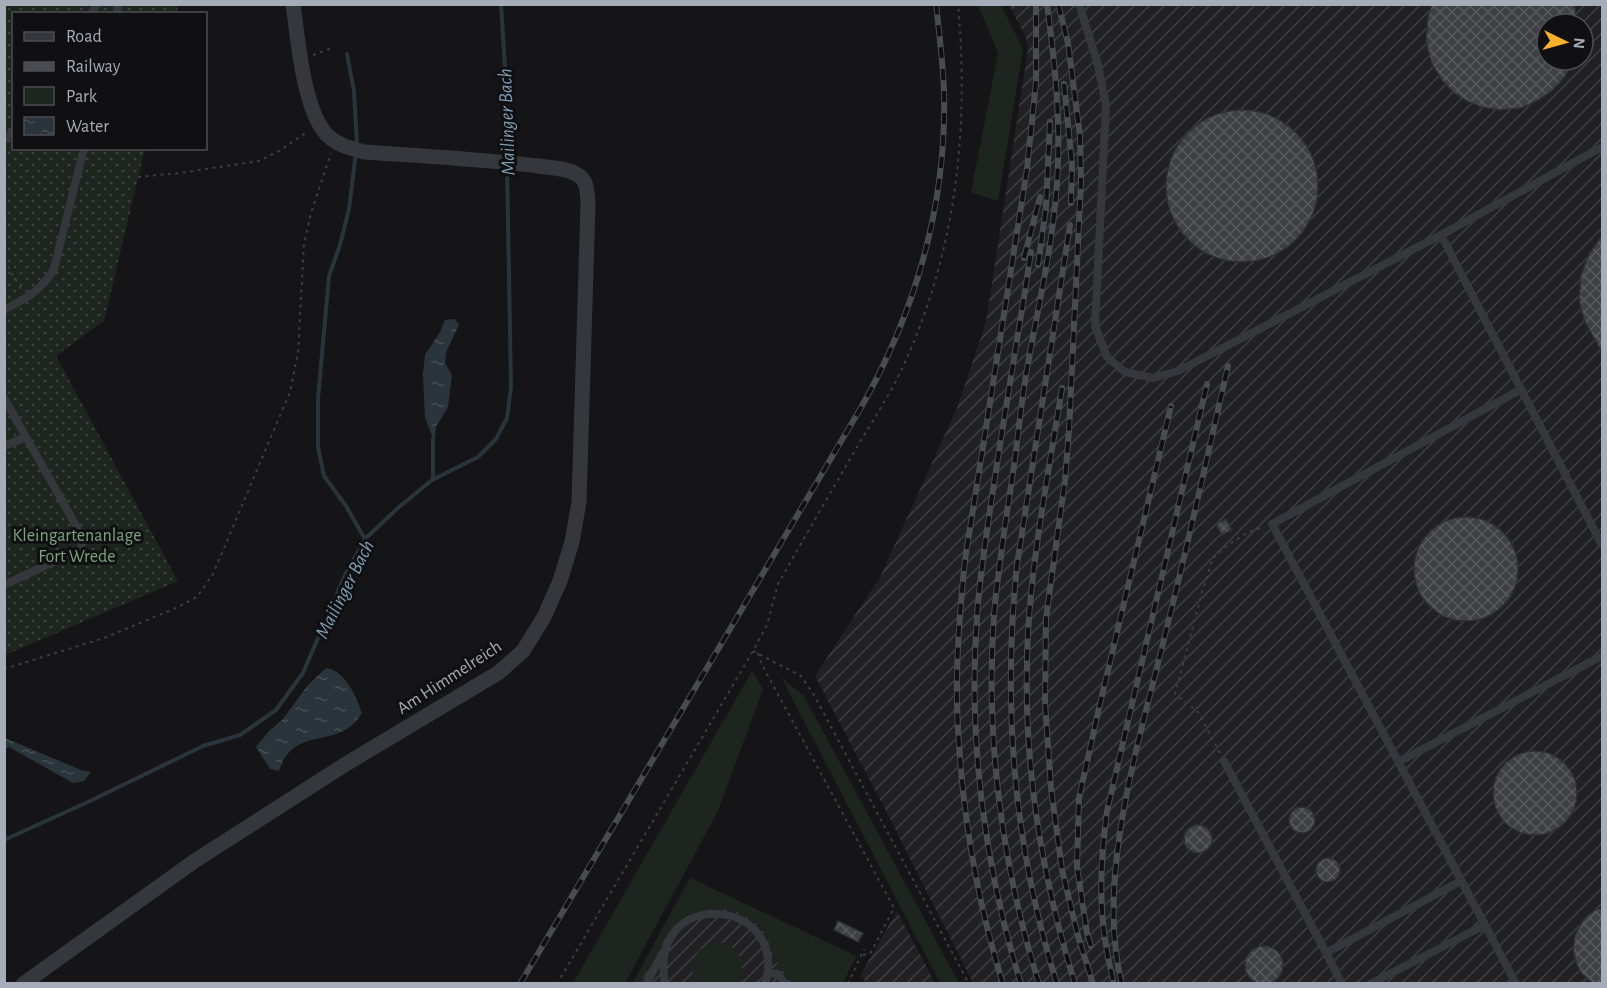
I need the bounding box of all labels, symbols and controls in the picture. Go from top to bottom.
legend [12,12,207,150]
north arrow [1535,12,1595,72]
text: Road [66,28,102,46]
text: N [1570,37,1587,49]
text: Railway [66,58,121,76]
water label: Mailinger Bach [495,68,519,176]
text: Park [66,88,98,106]
text: Water [66,118,109,136]
park label: Kleingartenanlage Fort Wrede [12,527,142,566]
water label: Mailinger Bach [312,537,378,642]
street label: Am Himmelreich [394,638,505,718]

